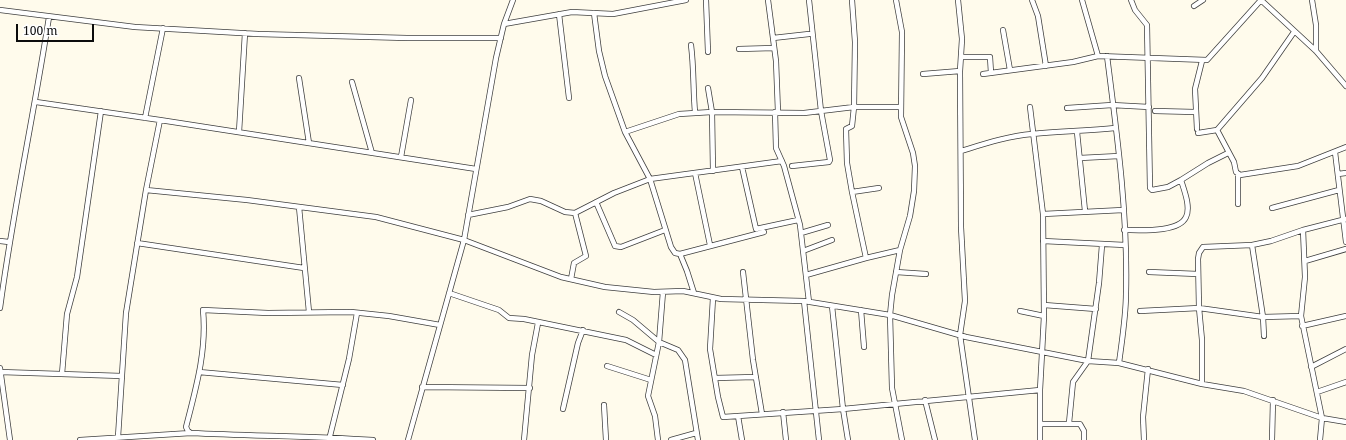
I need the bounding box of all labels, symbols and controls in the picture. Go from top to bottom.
scale bar [18,16,96,42]
text: 100 m [23,22,58,39]

